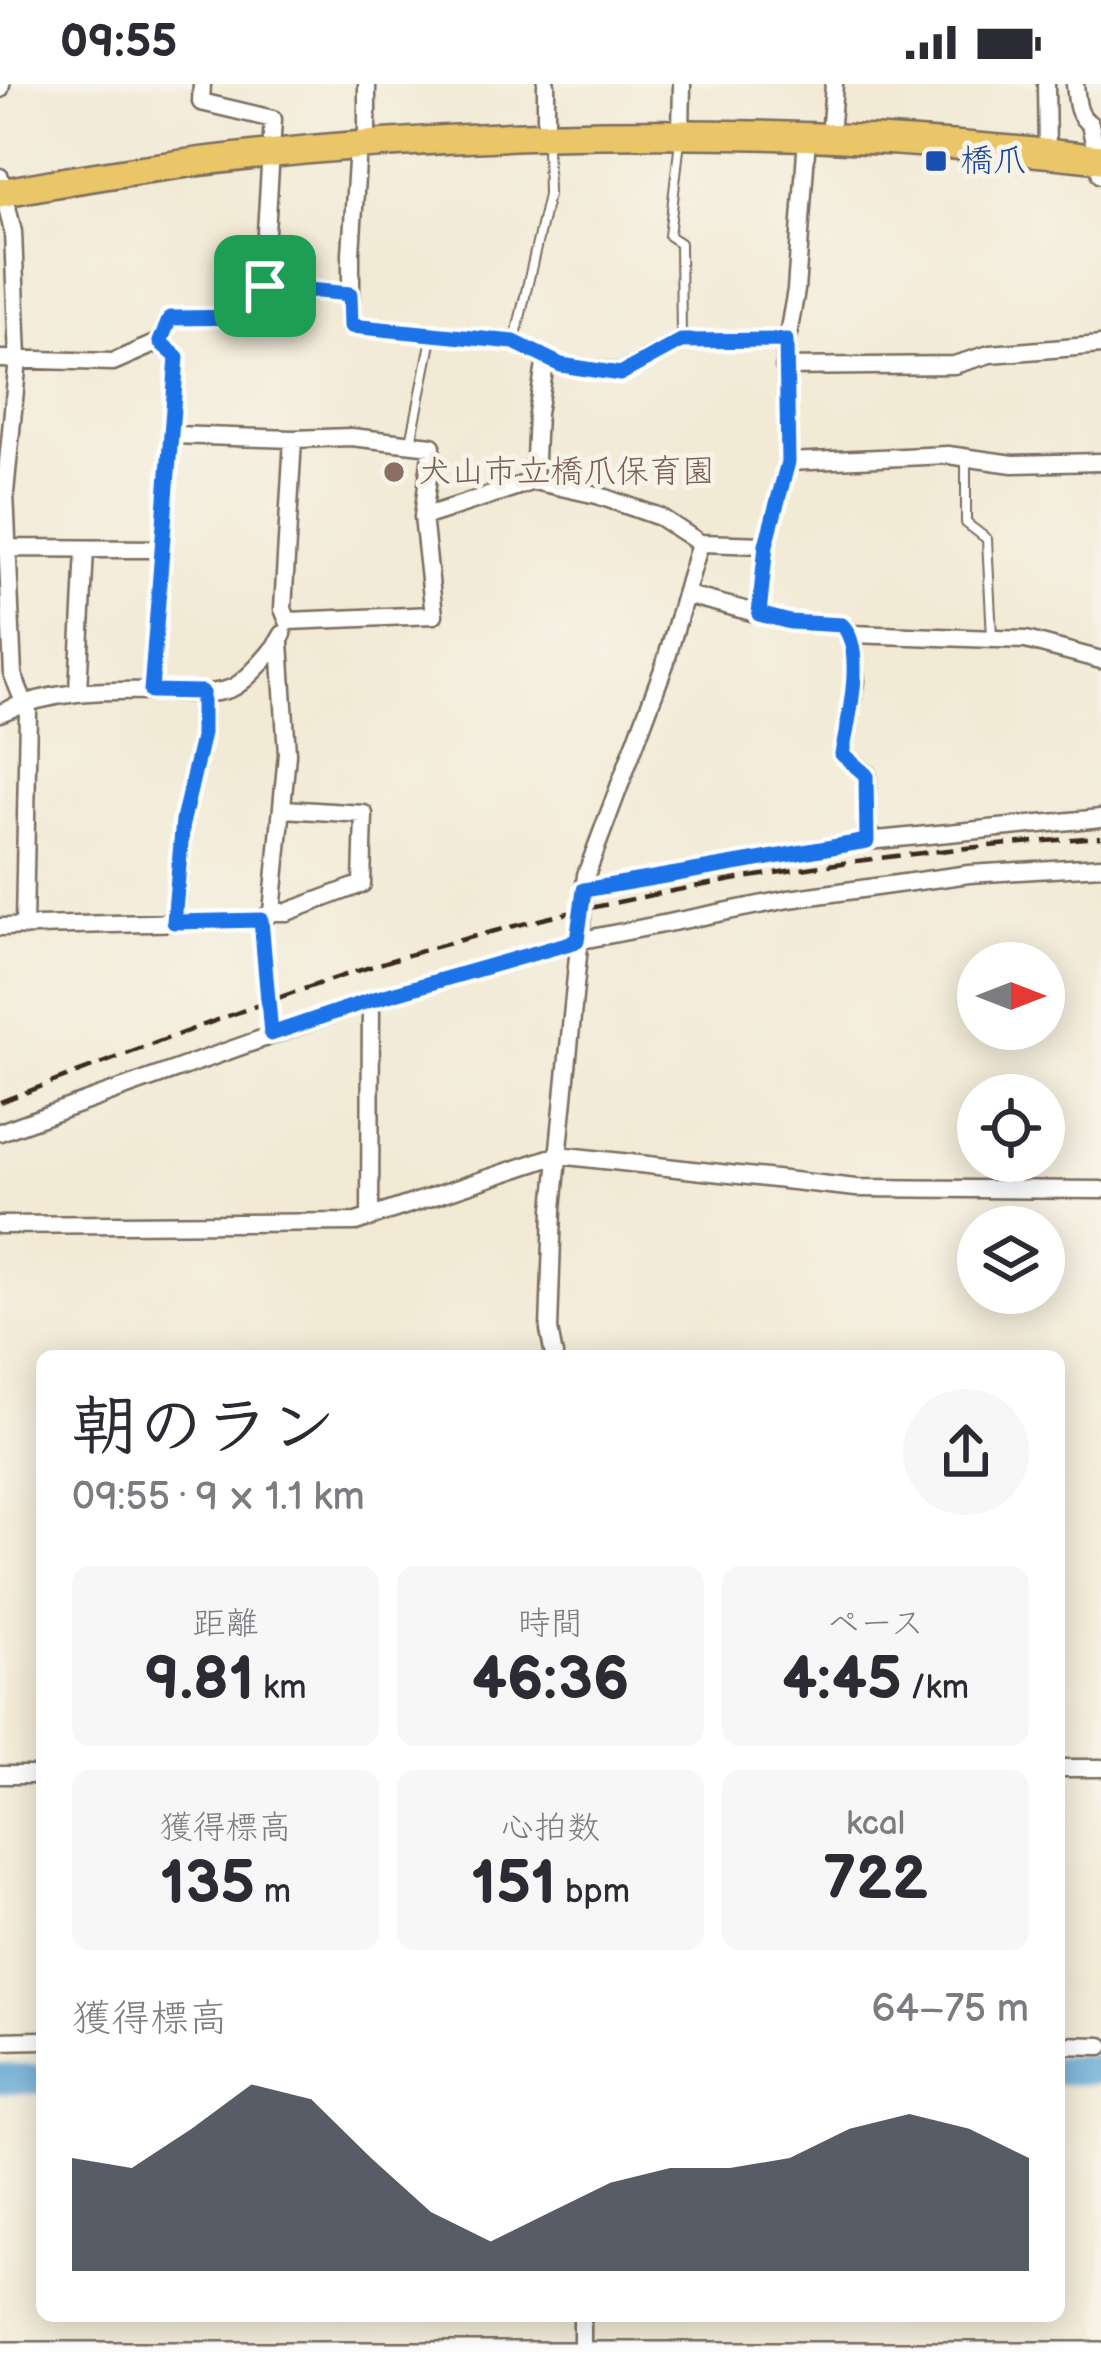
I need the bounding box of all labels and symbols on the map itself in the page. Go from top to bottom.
place label: 橋爪 [960,141,1026,181]
marker: 橋爪 [923,148,949,174]
pin [214,235,316,337]
place label: 犬山市立橋爪保育園 [418,452,715,492]
marker: 犬山市立橋爪保育園 [381,459,407,485]
north arrow [957,942,1065,1050]

